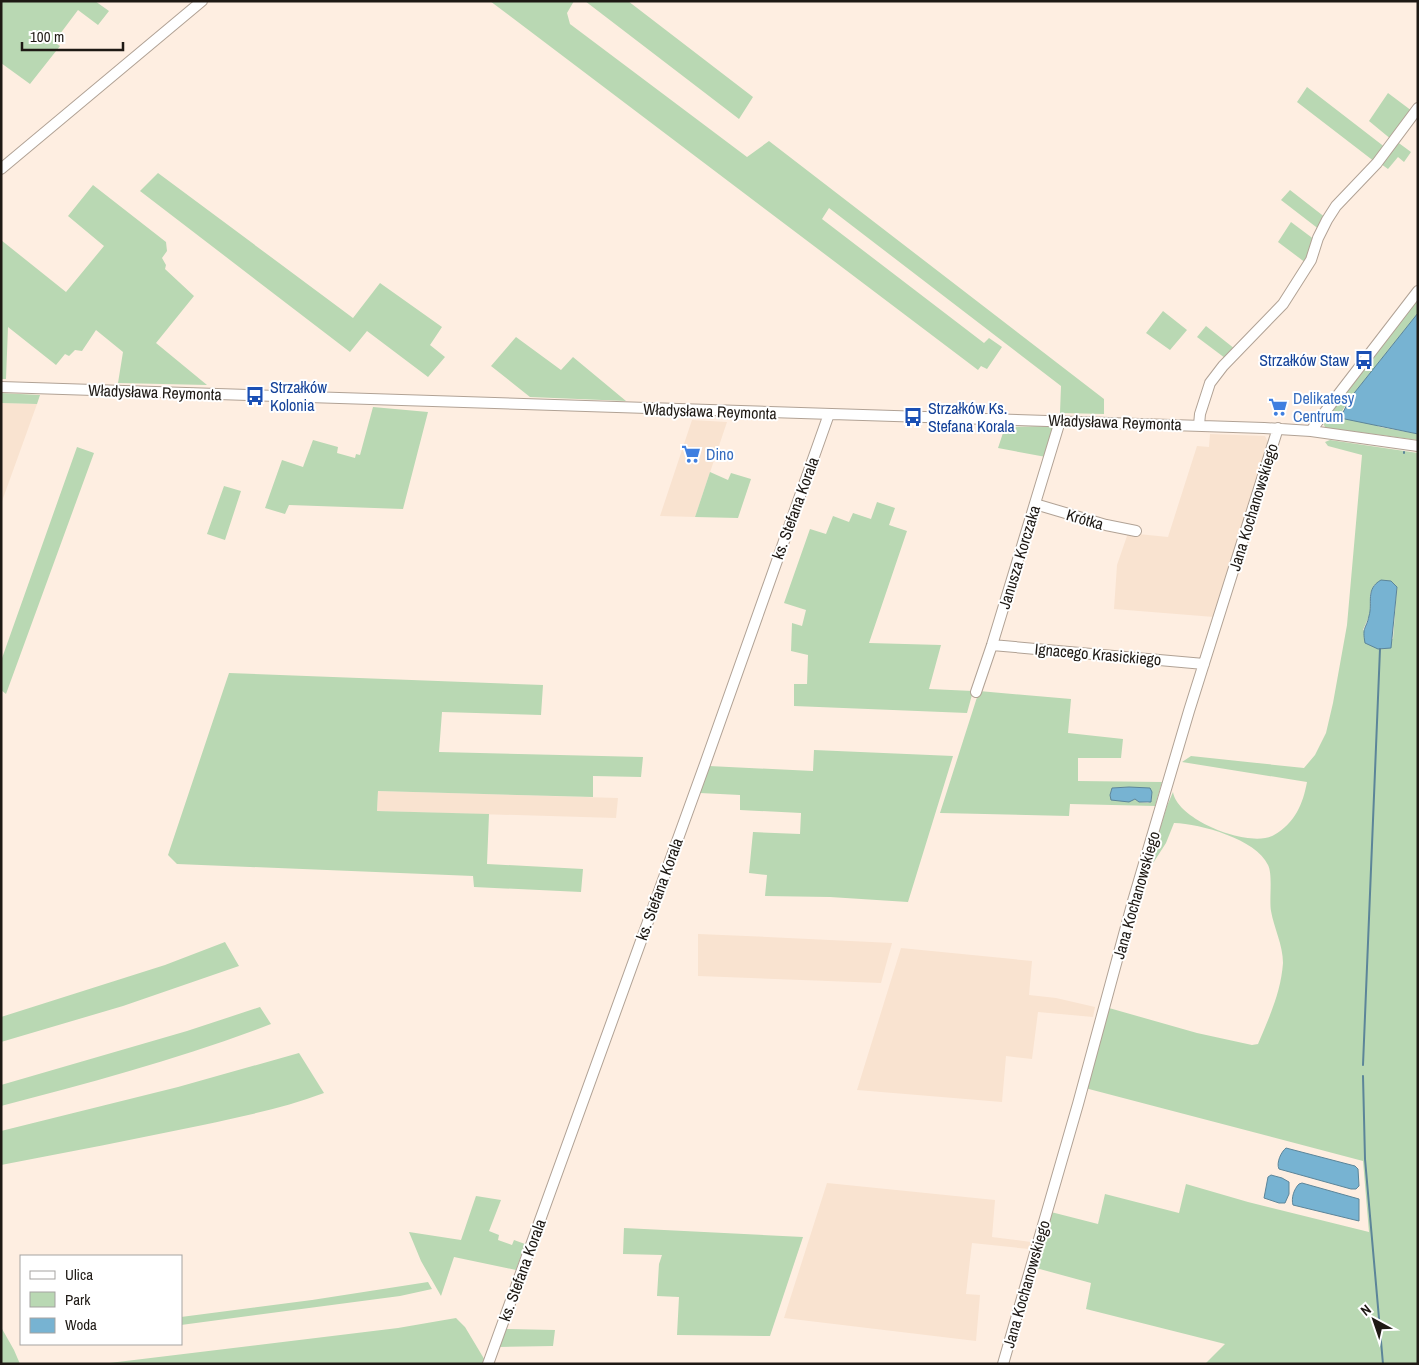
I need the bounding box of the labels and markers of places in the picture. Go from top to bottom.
place label: Strzałków Staw [1259,349,1350,371]
bus stop icon: Strzałków Staw [1353,349,1375,371]
place label: Strzałków Kolonia [270,376,327,416]
bus stop icon: Strzałków Kolonia [244,385,266,407]
place label: Delikatesy Centrum [1293,387,1355,427]
supermarket icon: Delikatesy Centrum [1267,396,1289,418]
place label: Strzałków Ks. Stefana Korala [928,397,1016,437]
bus stop icon: Strzałków Ks. Stefana Korala [902,406,924,428]
supermarket icon: Dino [680,443,702,465]
place label: Dino [706,443,734,465]

